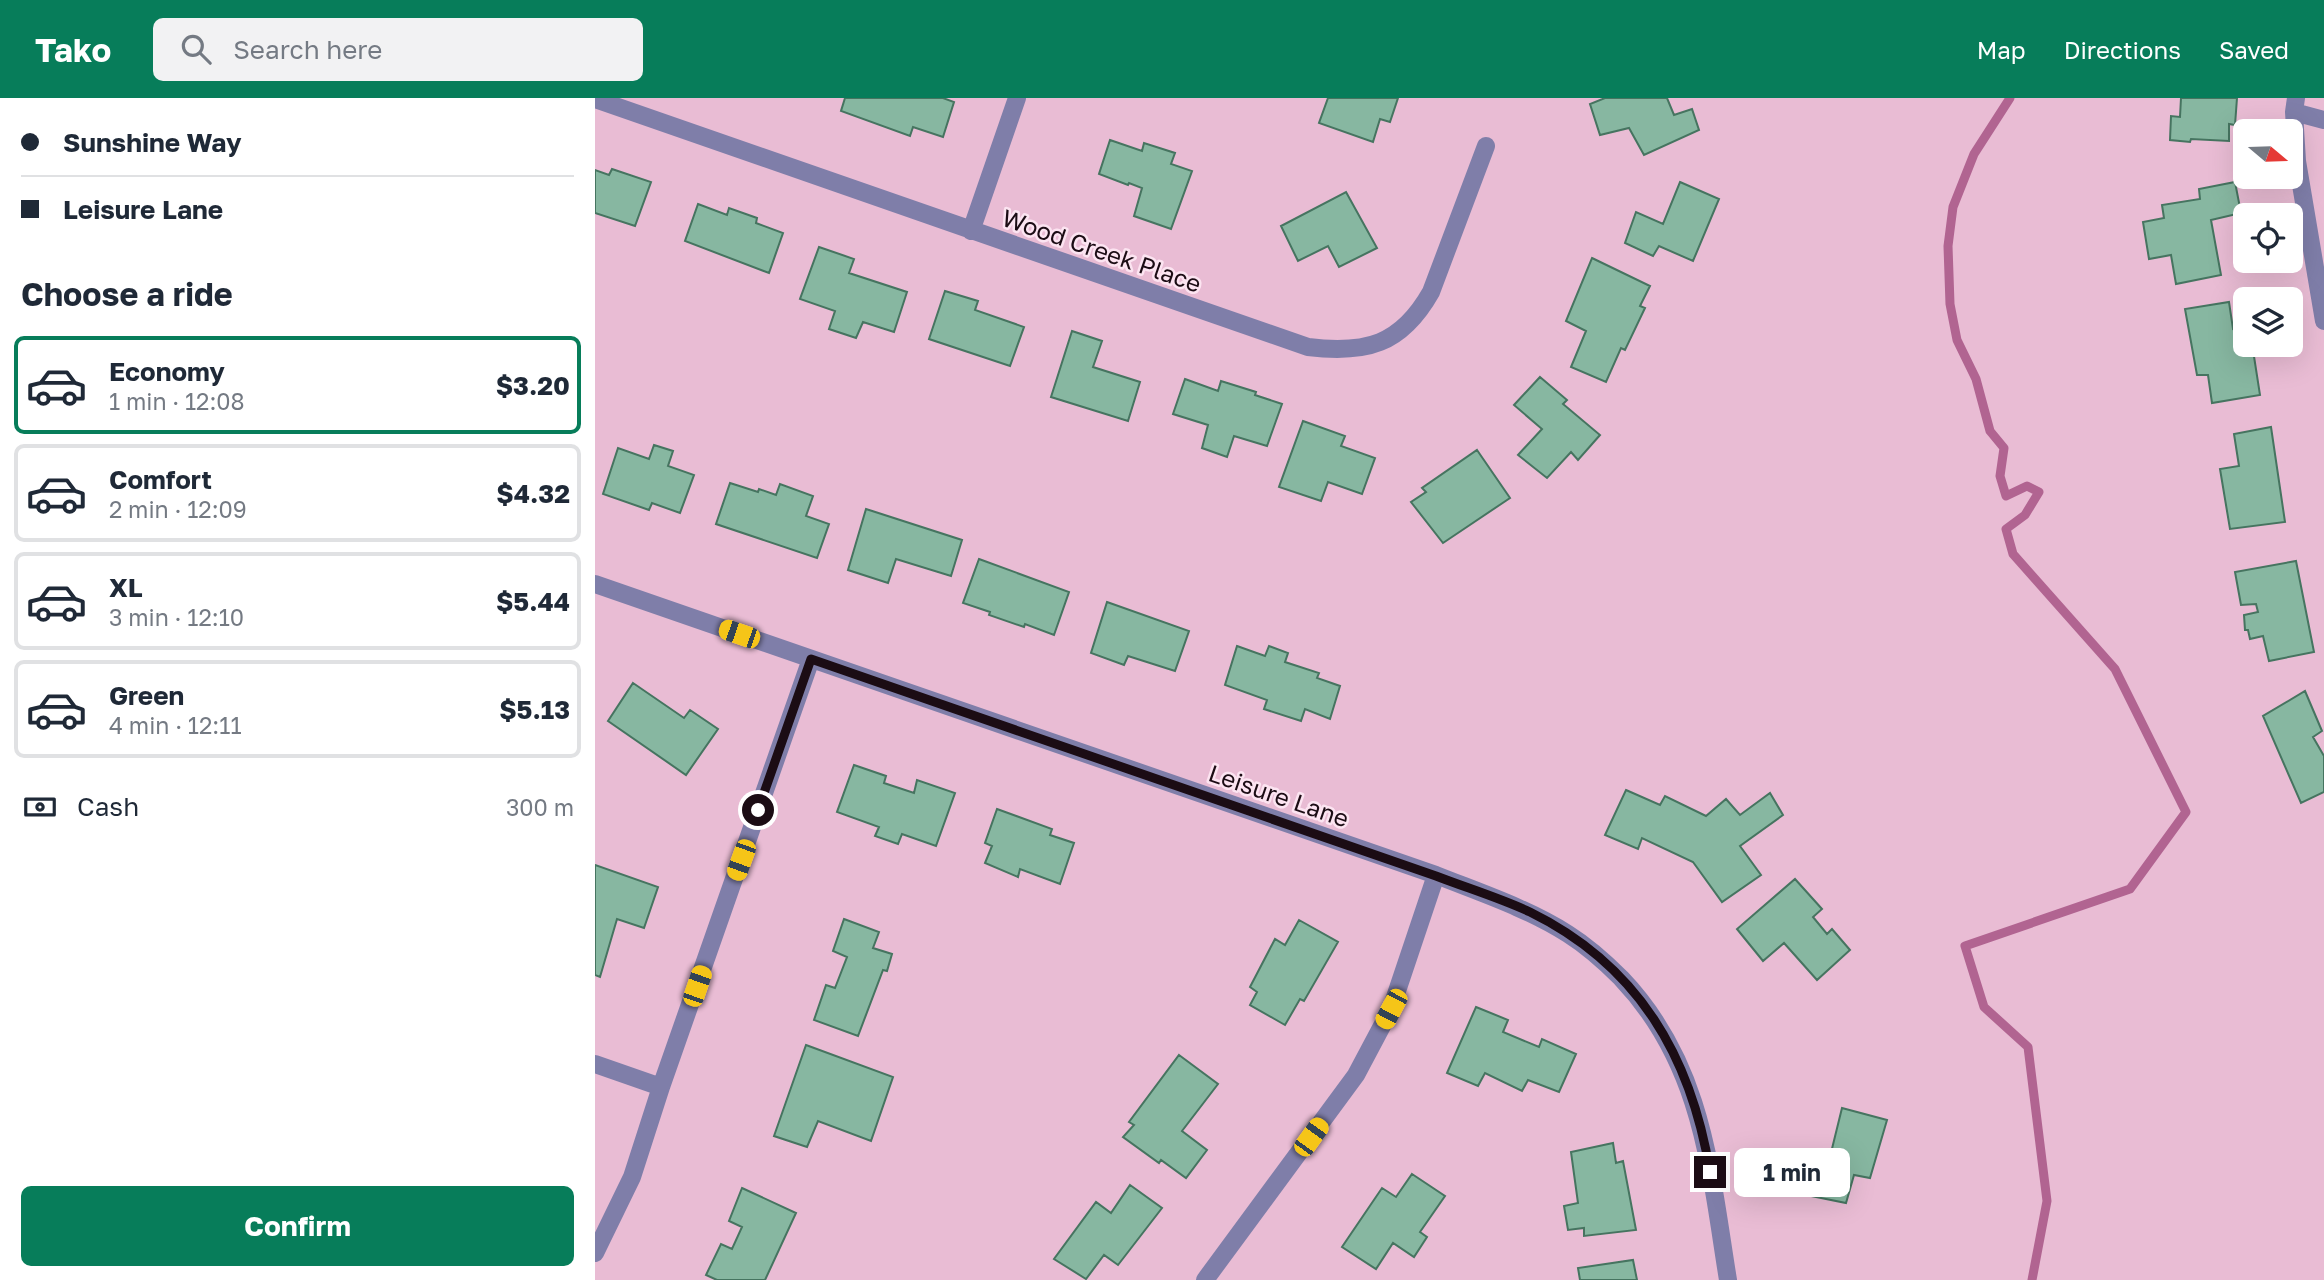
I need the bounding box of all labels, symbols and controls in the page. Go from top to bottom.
search box [153,18,643,81]
text: Tako [35,30,111,69]
icon: search [177,30,215,68]
text: Search here [233,34,382,65]
text: Map [1977,35,2026,64]
text: Directions [2064,35,2181,64]
text: Saved [2219,35,2289,64]
north arrow [2233,119,2303,189]
map controls [2233,119,2303,357]
text: Sunshine Way [63,127,242,158]
text: Leisure Lane [63,194,223,225]
street label: Wood Creek Place [999,202,1205,298]
button: locate [2233,203,2303,273]
text: Choose a ride [21,275,233,313]
button: layers [2233,287,2303,357]
icon: car [25,354,88,417]
text: Economy [109,356,225,387]
text: $3.20 [496,370,570,401]
text: 1 min · 12:08 [109,387,245,415]
icon: car [25,462,88,525]
text: Comfort [109,464,212,495]
text: $4.32 [496,478,570,509]
text: 2 min · 12:09 [109,495,247,523]
icon: car [25,570,88,633]
text: XL [109,572,143,603]
text: $5.44 [496,586,570,617]
text: 3 min · 12:10 [109,603,244,631]
car [716,617,763,651]
icon: car [25,678,88,741]
text: Green [109,680,184,711]
text: $5.13 [499,694,570,725]
text: 4 min · 12:11 [109,711,242,739]
street label: Leisure Lane [1205,757,1353,833]
icon: cash [21,788,59,826]
text: Cash [77,791,139,822]
text: 300 m [506,793,574,821]
route start [742,794,774,826]
car [724,837,759,883]
car [681,963,714,1009]
car [1372,986,1411,1032]
car [1291,1114,1332,1160]
callout: 1 min [1735,1148,1850,1196]
route end [1694,1156,1726,1188]
text: 1 min [1763,1158,1821,1186]
button: Confirm [21,1186,574,1266]

